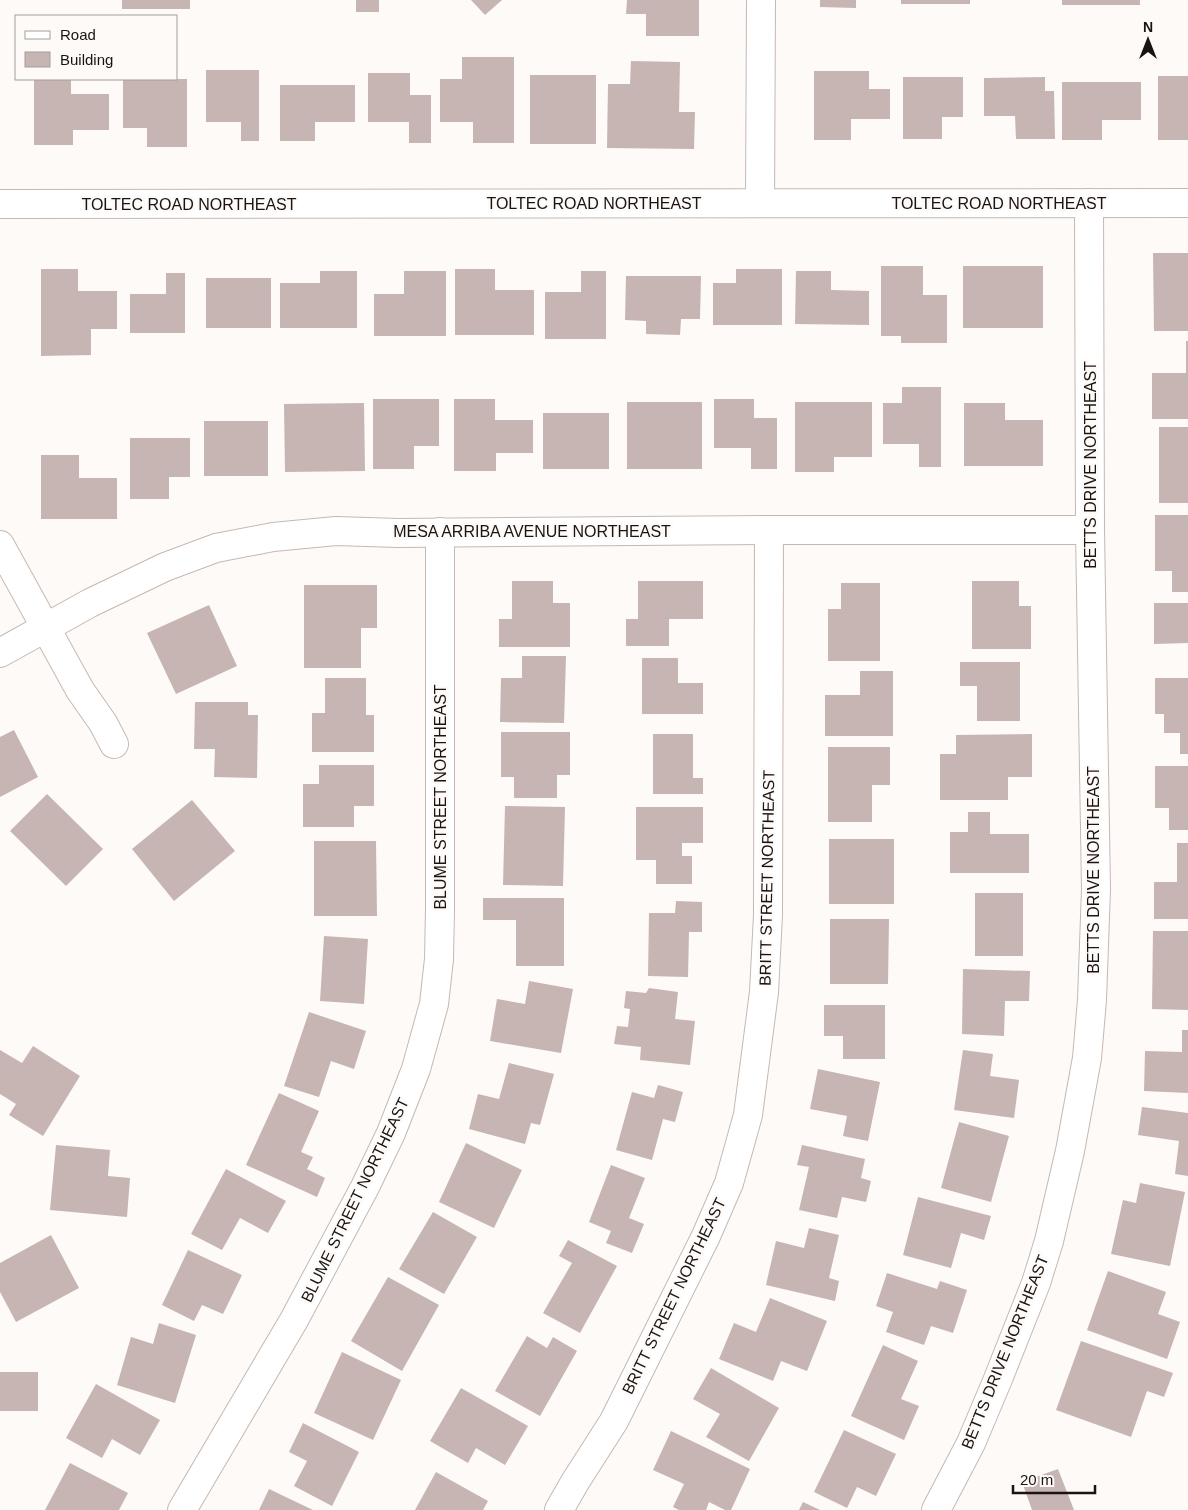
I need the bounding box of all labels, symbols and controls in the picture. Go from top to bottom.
legend [15,15,178,80]
north arrow [1123,15,1173,65]
text: N [1143,19,1153,35]
text: Road [60,26,96,43]
text: Building [60,51,113,68]
street label: TOLTEC ROAD NORTHEAST [486,195,702,212]
street label: TOLTEC ROAD NORTHEAST [891,195,1107,212]
street label: TOLTEC ROAD NORTHEAST [81,196,297,213]
street label: BETTS DRIVE NORTHEAST [1082,361,1099,569]
street label: MESA ARRIBA AVENUE NORTHEAST [393,523,671,540]
street label: BLUME STREET NORTHEAST [432,684,449,910]
street label: BETTS DRIVE NORTHEAST [1085,766,1102,974]
street label: BRITT STREET NORTHEAST [757,770,777,986]
street label: BLUME STREET NORTHEAST [298,1095,412,1305]
street label: BRITT STREET NORTHEAST [619,1195,729,1397]
street label: BETTS DRIVE NORTHEAST [958,1252,1052,1451]
scale bar [1013,1462,1096,1494]
text: 20 m [1020,1471,1053,1488]

